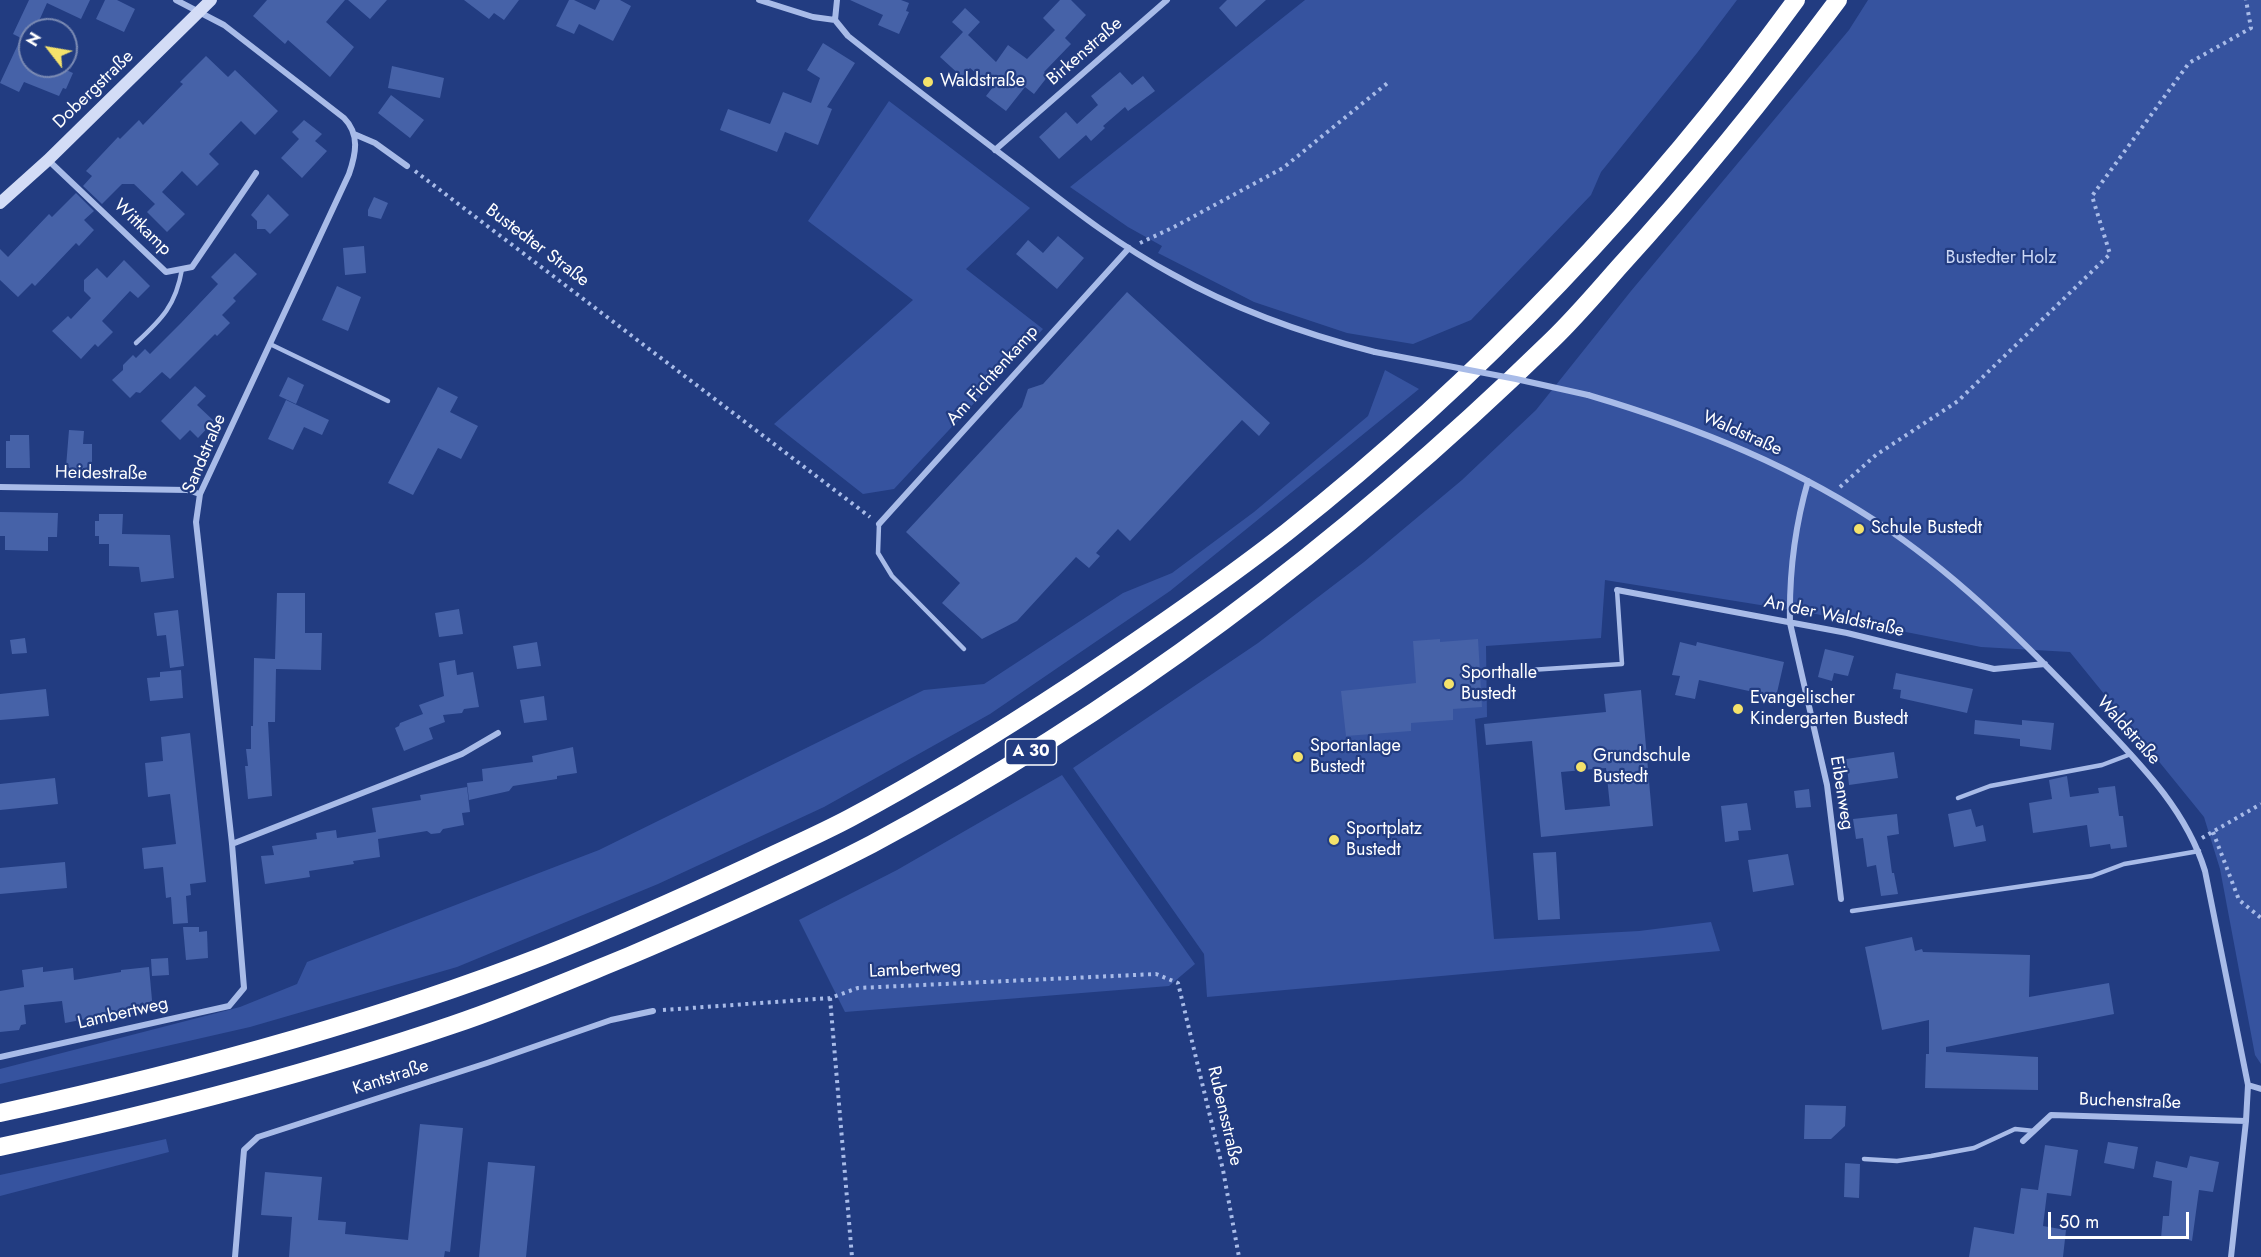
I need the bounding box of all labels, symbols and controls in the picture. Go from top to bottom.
street label: Birkenstraße [1043,13,1127,91]
north arrow [18,18,78,78]
text: N [21,28,47,51]
street label: Dobergstraße [49,46,139,134]
place label: Waldstraße [940,71,1025,93]
marker: Waldstraße [921,75,935,89]
street label: Wittkamp [109,195,175,261]
street label: Bustedter Straße [481,200,593,292]
park label: Bustedter Holz [1946,248,2056,270]
street label: Am Fichtenkamp [942,322,1044,430]
street label: Waldstraße [1699,407,1785,461]
street label: Sandstraße [179,411,231,497]
street label: Heidestraße [55,462,147,486]
place label: Schule Bustedt [1871,518,1982,540]
marker: Schule Bustedt [1852,522,1866,536]
street label: An der Waldstraße [1762,592,1906,642]
place label: Sporthalle Bustedt [1461,663,1537,706]
marker: Sporthalle Bustedt [1442,677,1456,691]
place label: Evangelischer Kindergarten Bustedt [1750,688,1908,730]
street label: Waldstraße [2092,692,2164,770]
marker: Evangelischer Kindergarten Bustedt [1731,702,1745,716]
place label: Sportanlage Bustedt [1310,736,1401,778]
road number: A 30 [1006,739,1056,765]
place label: Grundschule Bustedt [1593,746,1690,789]
marker: Sportanlage Bustedt [1291,750,1305,764]
street label: Eibenweg [1824,754,1858,832]
marker: Grundschule Bustedt [1574,760,1588,774]
place label: Sportplatz Bustedt [1346,819,1422,862]
marker: Sportplatz Bustedt [1327,833,1341,847]
street label: Lambertweg [868,957,962,983]
street label: Lambertweg [76,993,170,1035]
street label: Kantstraße [350,1056,432,1100]
street label: Rubensstraße [1202,1064,1246,1168]
street label: Buchenstraße [2079,1089,2181,1115]
scale bar [2051,1200,2192,1238]
text: 50 m [2059,1209,2099,1235]

